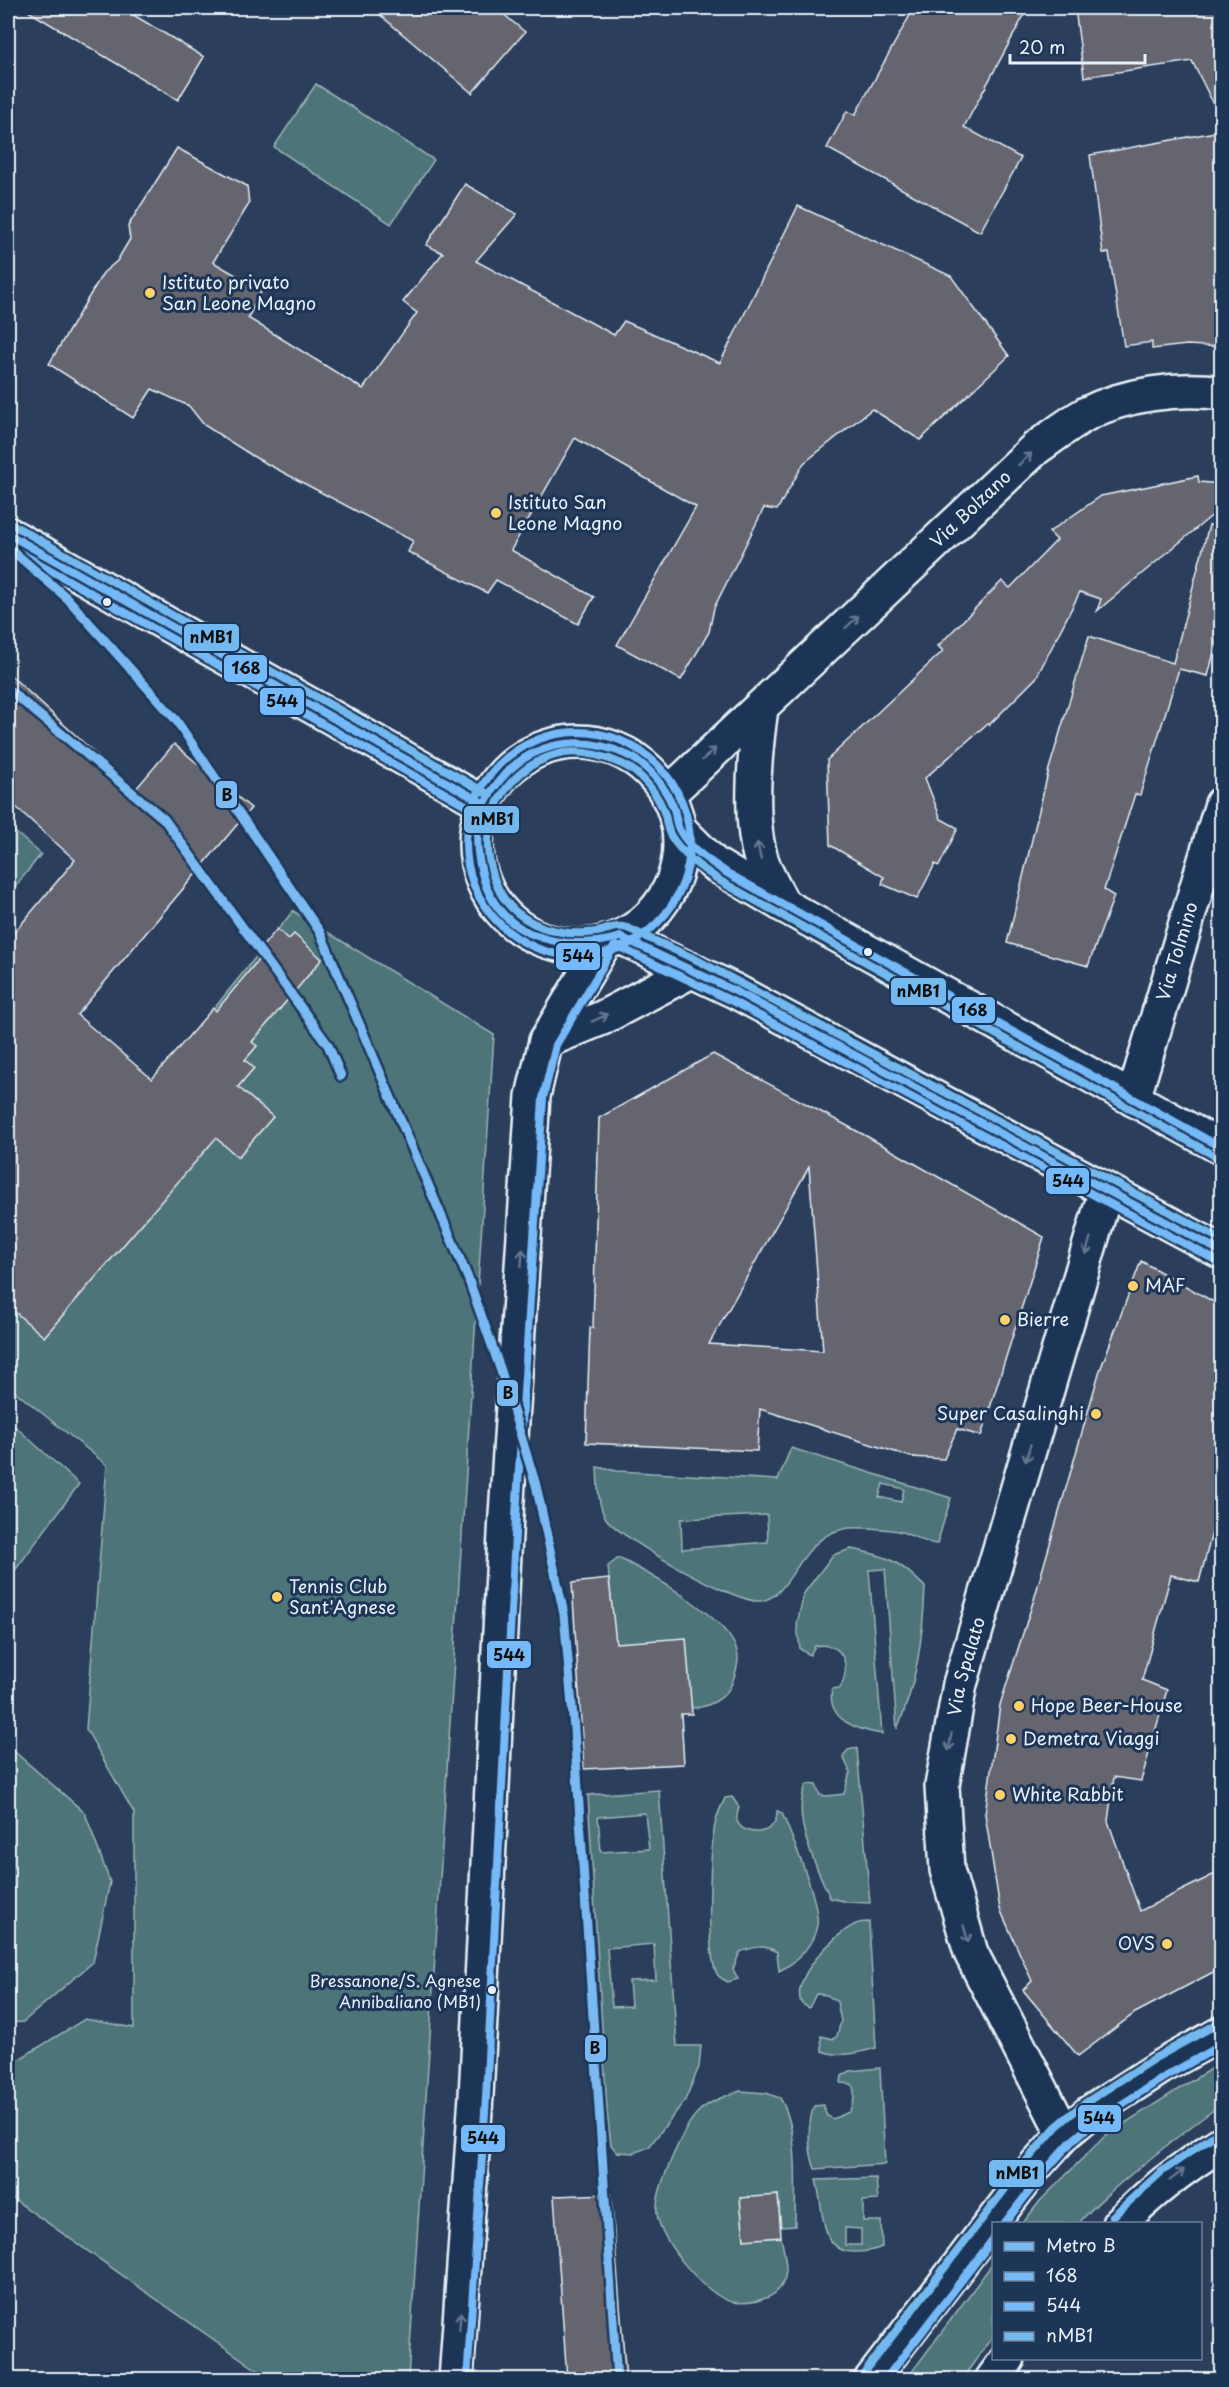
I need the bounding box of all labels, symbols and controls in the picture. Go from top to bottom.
scale bar [1010,27,1145,65]
text: 20 m [1019,33,1065,60]
place label: Istituto privato San Leone Magno [162,268,316,316]
marker: Istituto privato San Leone Magno [143,286,157,300]
one-way arrow [1017,452,1032,466]
street label: Via Bolzano [923,463,1016,553]
place label: Istituto San Leone Magno [508,488,622,536]
marker: Istituto San Leone Magno [489,506,503,520]
unlabelled marker [101,596,113,608]
one-way arrow [845,615,860,629]
line badge: nMB1 [183,623,240,652]
text: nMB1 [190,624,233,648]
line badge: 168 [223,654,268,683]
text: 168 [232,655,260,679]
line badge: 544 [259,687,305,716]
text: 544 [266,688,298,712]
one-way arrow [702,747,717,762]
line badge: B [215,780,238,809]
text: B [222,782,233,806]
line badge: nMB1 [463,805,520,834]
text: nMB1 [471,806,514,830]
one-way arrow [753,842,765,861]
street label: Via Tolmino [1148,898,1204,1004]
line badge: 544 [555,942,601,971]
text: 544 [562,943,594,967]
unlabelled marker [862,946,874,958]
line badge: nMB1 [890,977,947,1006]
text: nMB1 [897,978,940,1002]
line badge: 168 [951,996,996,1024]
text: 168 [959,997,987,1021]
one-way arrow [590,1012,608,1024]
line badge: 544 [1045,1167,1090,1195]
text: 544 [1052,1168,1084,1192]
one-way arrow [1082,1236,1093,1255]
one-way arrow [517,1248,528,1268]
place label: MAF [1145,1271,1185,1298]
marker: MAF [1126,1279,1140,1293]
place label: Bierre [1017,1305,1069,1332]
marker: Bierre [998,1313,1012,1327]
line badge: B [496,1379,519,1407]
text: B [503,1380,514,1404]
place label: Super Casalinghi [937,1399,1084,1426]
marker: Super Casalinghi [1089,1407,1103,1421]
one-way arrow [1022,1443,1033,1462]
place label: Tennis Club Sant'Agnese [289,1572,396,1620]
marker: Tennis Club Sant'Agnese [270,1590,284,1604]
street label: Via Spalato [940,1613,991,1718]
line badge: 544 [486,1640,532,1669]
text: 544 [493,1642,525,1666]
place label: Hope Beer-House [1031,1691,1183,1718]
marker: Hope Beer-House [1012,1699,1026,1713]
place label: Demetra Viaggi [1023,1724,1159,1751]
one-way arrow [944,1732,955,1752]
marker: Demetra Viaggi [1004,1732,1018,1746]
place label: White Rabbit [1012,1780,1124,1807]
marker: White Rabbit [993,1788,1007,1802]
one-way arrow [961,1924,972,1943]
place label: OVS [1118,1929,1155,1956]
marker: OVS [1160,1937,1174,1951]
place label: Bressanone/S. Agnese Annibaliano (MB1) [309,1968,481,2013]
marker: Bressanone/S. Agnese Annibaliano (MB1) [486,1984,498,1996]
line badge: B [584,2034,607,2063]
text: B [590,2035,601,2059]
line badge: 544 [1077,2104,1122,2133]
text: 544 [1083,2105,1115,2129]
line badge: 544 [460,2124,506,2153]
text: 544 [467,2125,499,2149]
line badge: nMB1 [988,2159,1045,2188]
text: nMB1 [996,2160,1039,2184]
one-way arrow [1168,2168,1184,2181]
legend [992,2222,1202,2360]
text: Metro B [1046,2231,1116,2258]
text: 168 [1046,2261,1078,2288]
text: 544 [1046,2291,1081,2318]
one-way arrow [455,2312,466,2332]
text: nMB1 [1046,2321,1093,2348]

